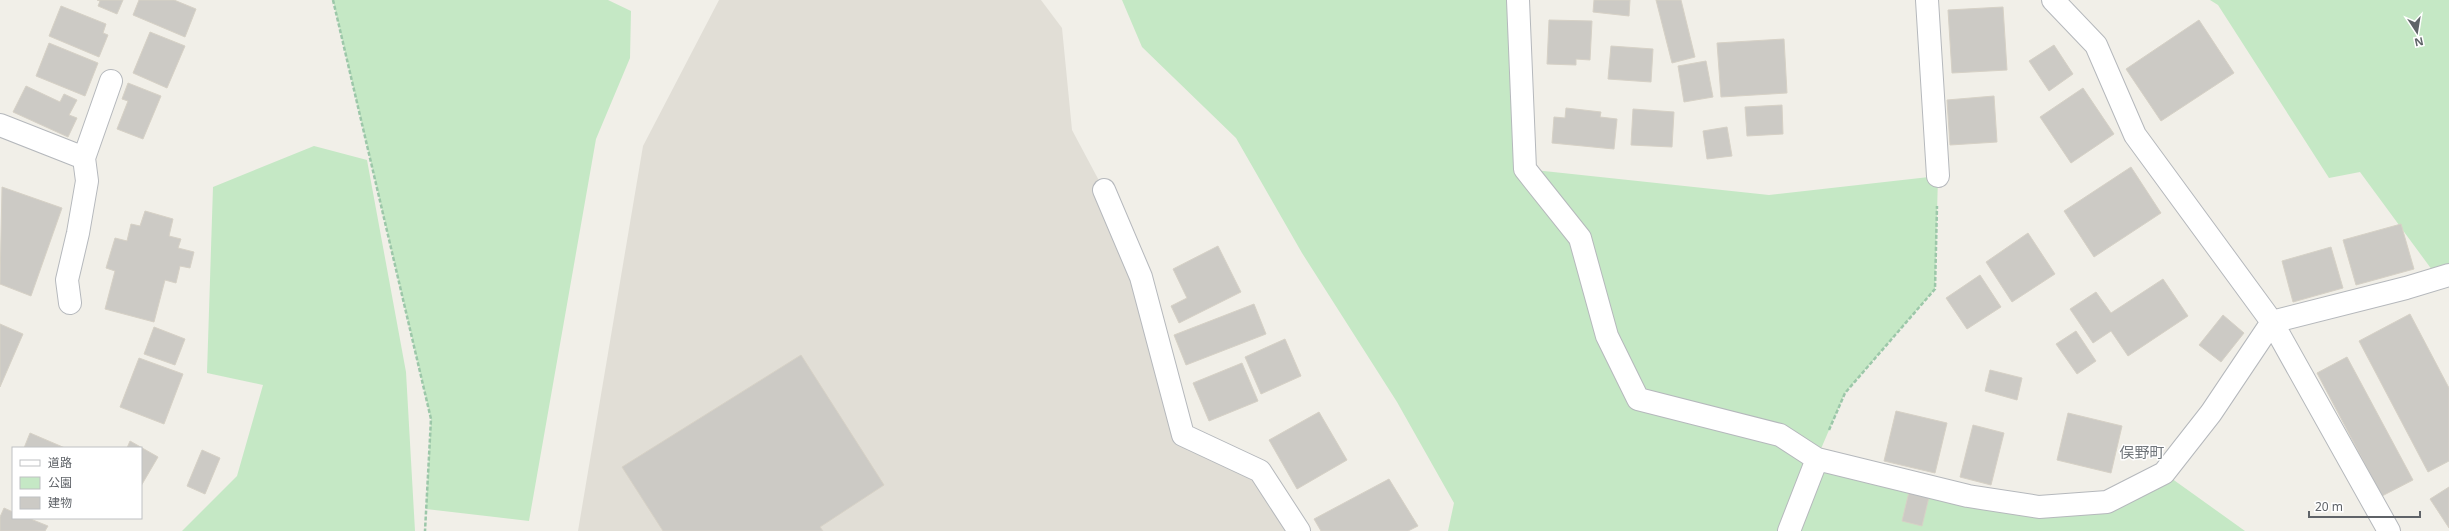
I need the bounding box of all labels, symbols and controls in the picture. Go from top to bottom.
north arrow [2397,12,2437,52]
text: N [2413,34,2425,51]
district label: 俣野町 [2119,442,2165,462]
legend [12,447,142,519]
text: 道路 [48,454,72,471]
text: 公園 [48,474,72,491]
scale bar [2309,493,2420,519]
text: 建物 [48,494,72,511]
text: 20 m [2315,498,2343,515]

